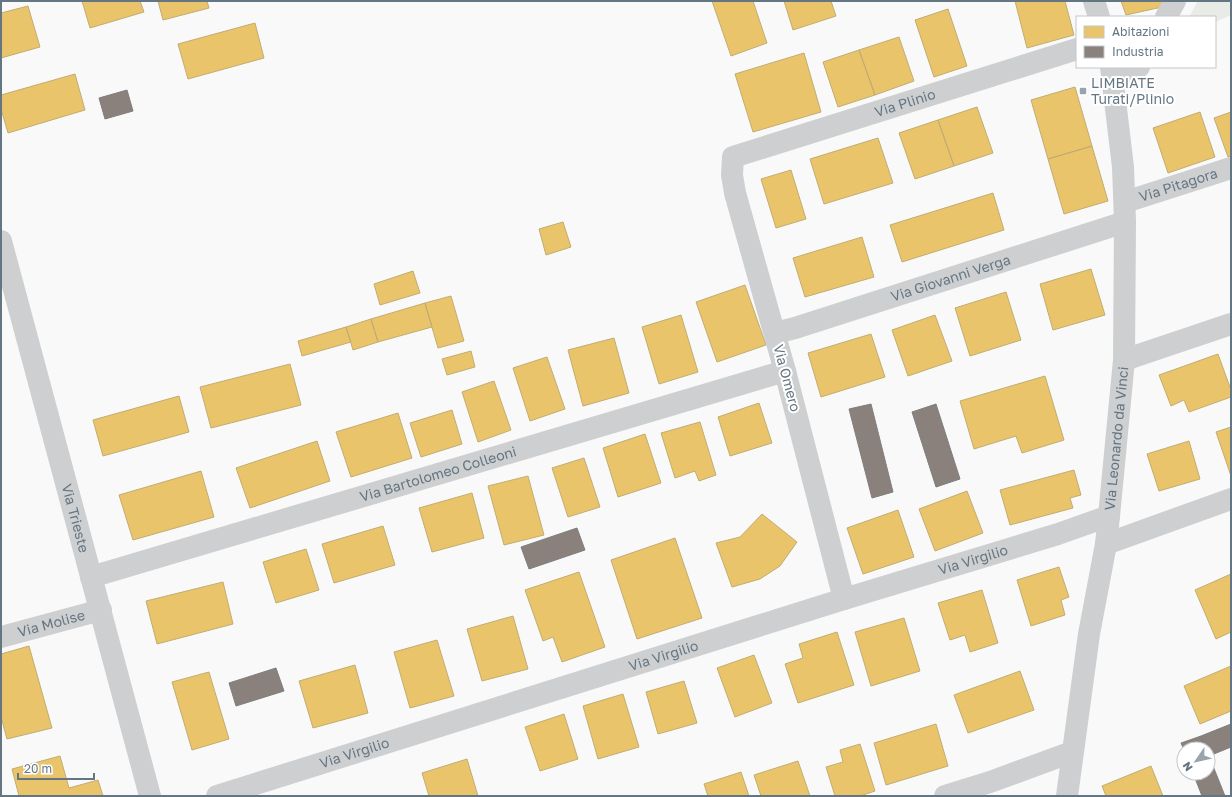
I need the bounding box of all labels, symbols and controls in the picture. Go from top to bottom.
legend [1076,16,1216,68]
text: Abitazioni [1112,24,1169,39]
text: Industria [1112,44,1164,59]
place label: LIMBIATE Turati/Plinio [1091,74,1174,107]
street label: Via Plinio [872,85,937,120]
marker: LIMBIATE Turati/Plinio [1078,86,1088,96]
street label: Via Pitagora [1137,164,1219,205]
street label: Via Giovanni Verga [888,250,1012,305]
street label: Via Omero [770,342,805,413]
street label: Via Leonardo da Vinci [1101,366,1131,511]
street label: Via Bartolomeo Colleoni [358,442,518,505]
street label: Via Trieste [59,482,93,554]
street label: Via Virgilio [936,541,1010,578]
street label: Via Molise [16,606,87,640]
street label: Via Virgilio [626,636,700,674]
street label: Via Virgilio [317,733,391,771]
north arrow [1176,741,1216,781]
scale bar [18,755,94,781]
text: N [1180,760,1195,774]
text: 20 m [24,761,52,776]

